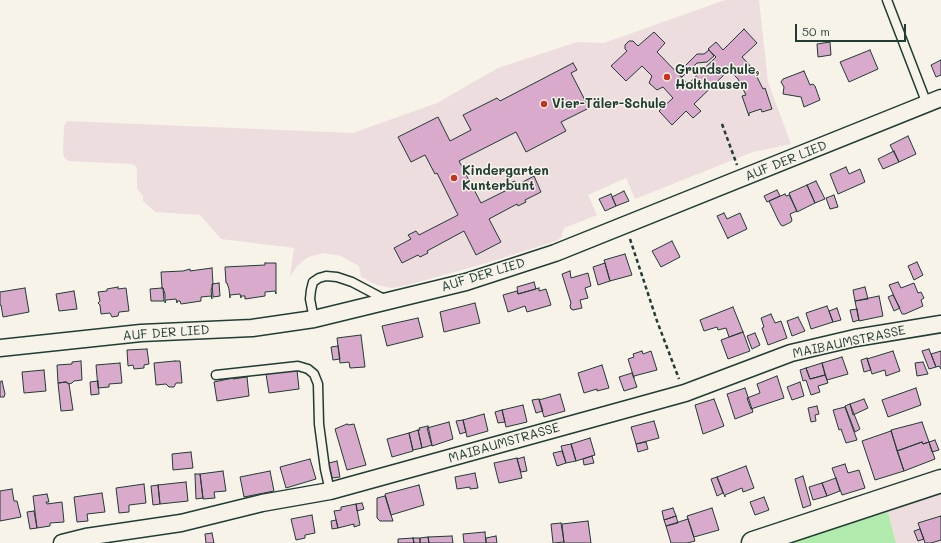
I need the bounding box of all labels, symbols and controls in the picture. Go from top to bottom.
scale bar [797,16,908,42]
text: 50 m [802,23,830,39]
place label: Grundschule, Holthausen [675,62,759,93]
marker: Grundschule, Holthausen [662,72,672,82]
place label: Vier-Täler-Schule [552,96,666,112]
marker: Vier-Täler-Schule [539,99,549,109]
street label: AUF DER LIED [743,137,829,185]
place label: Kindergarten Kunterbunt [462,163,549,194]
marker: Kindergarten Kunterbunt [449,173,459,183]
street label: AUF DER LIED [439,255,527,295]
street label: AUF DER LIED [122,322,210,344]
street label: MAIBAUMSTRASSE [791,322,907,362]
street label: MAIBAUMSTRASSE [447,420,561,466]

